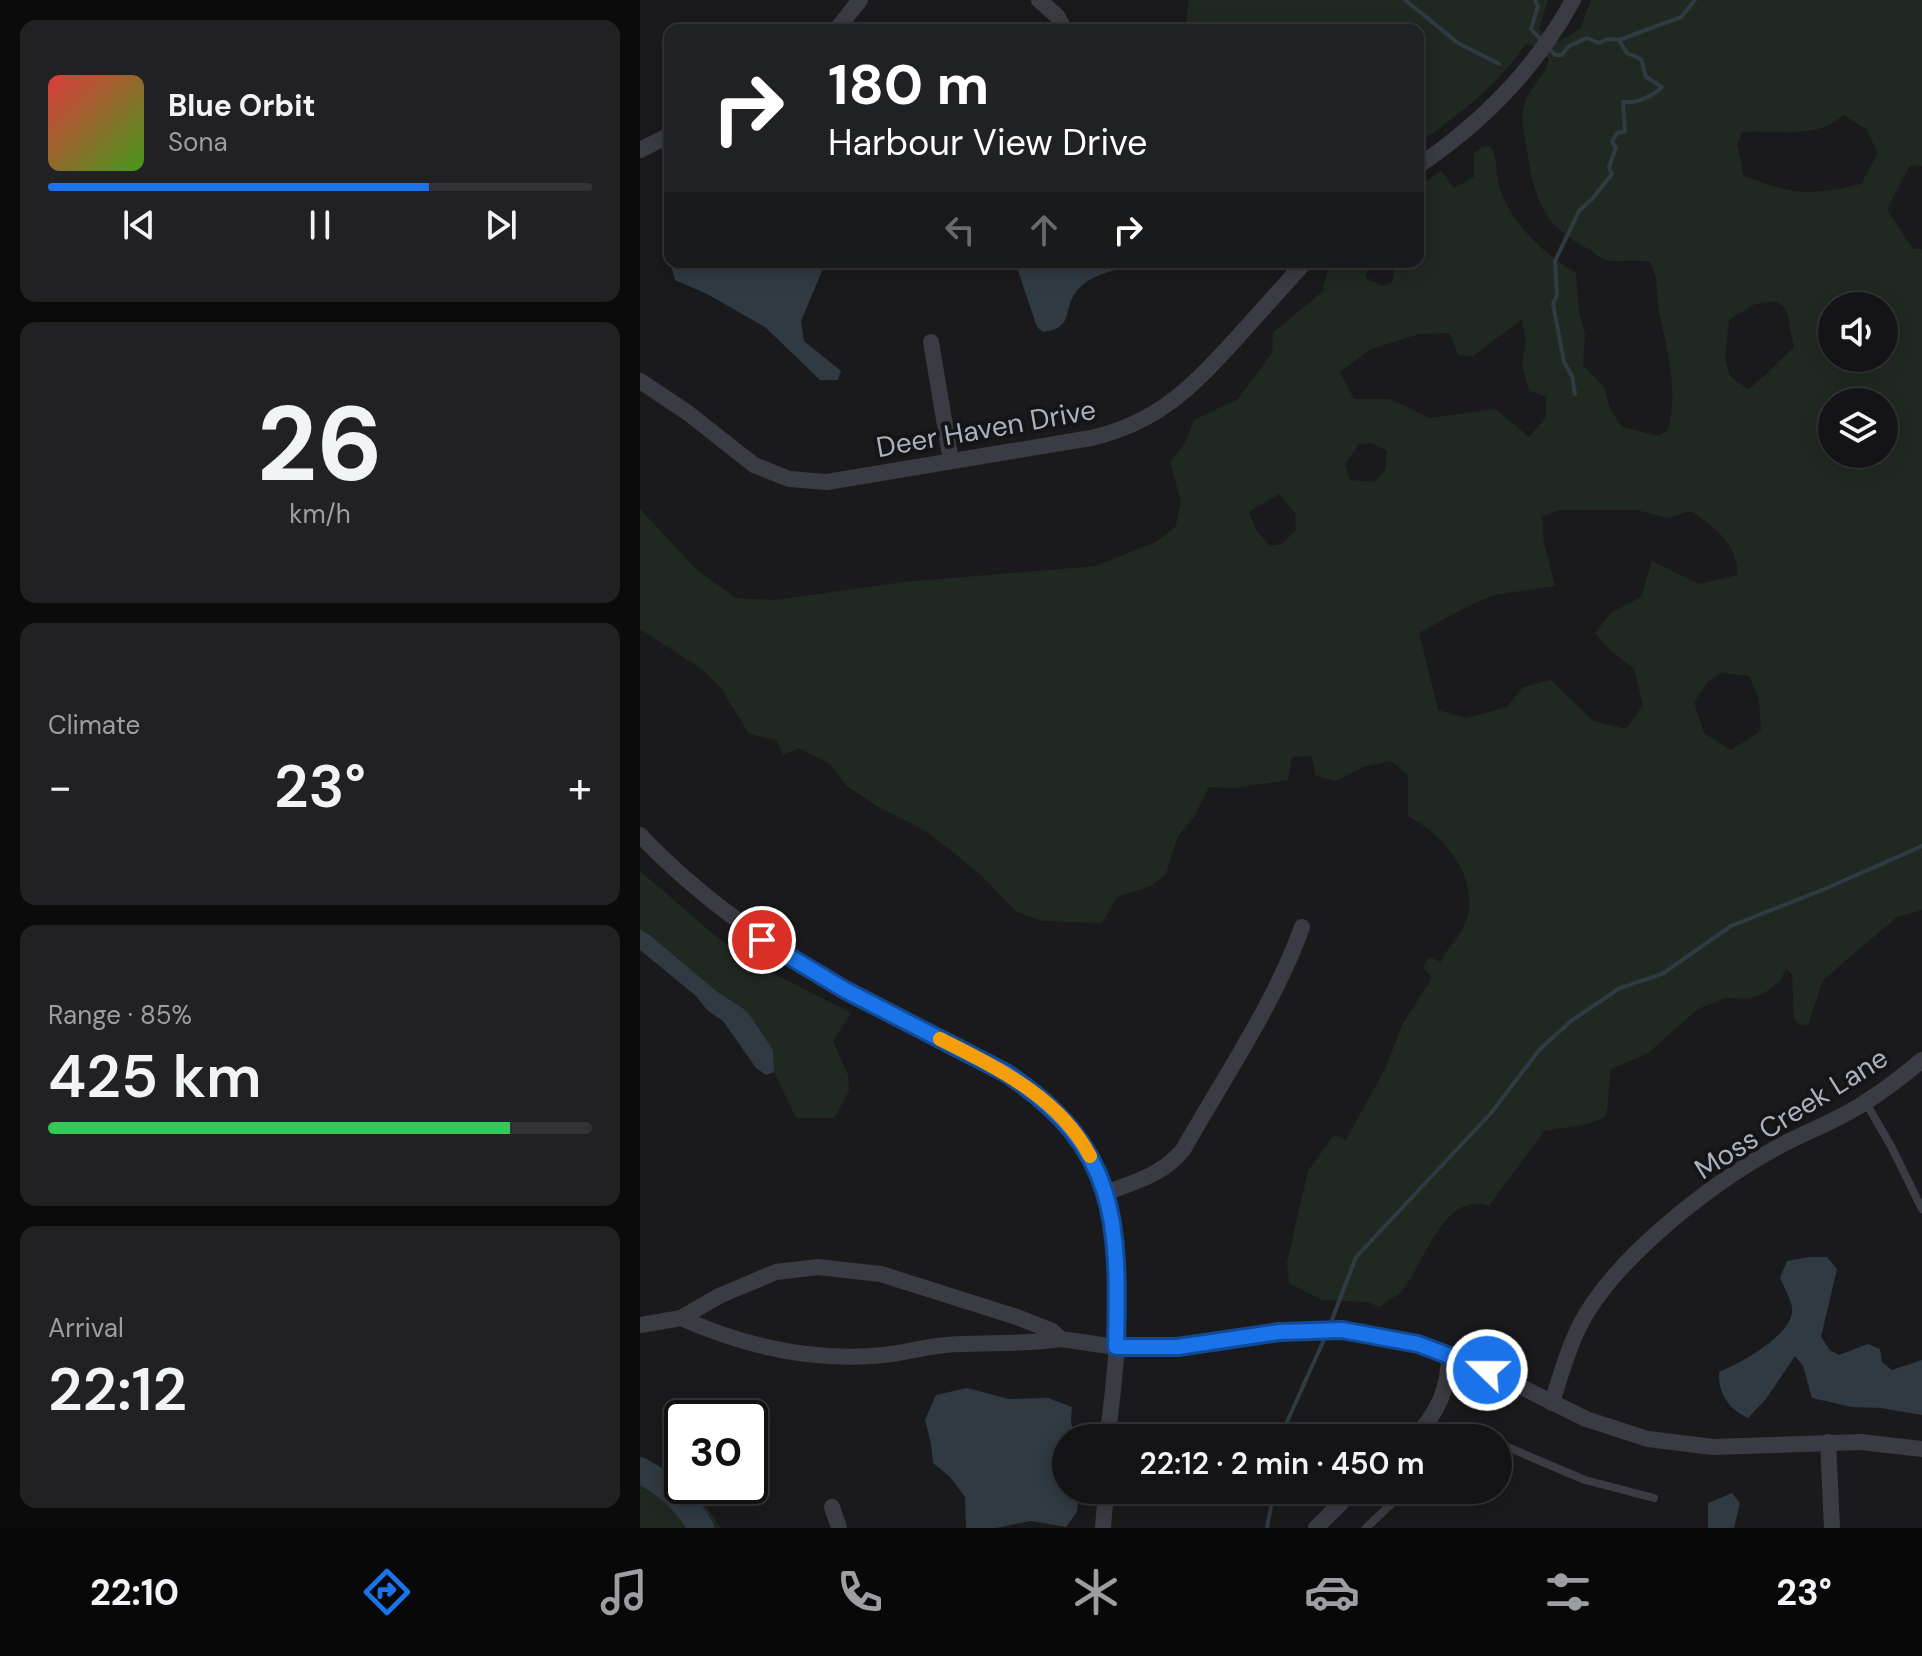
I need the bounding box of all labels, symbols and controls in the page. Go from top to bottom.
text: 180 m [828,48,989,121]
icon: right [696,56,800,160]
text: Blue Orbit [168,86,315,125]
text: Harbour View Drive [828,119,1148,166]
text: Sona [168,125,228,159]
icon: previous [117,203,161,247]
icon: pause [298,203,342,247]
icon: next [479,203,523,247]
icon: left [938,208,982,252]
icon: ahead [1022,208,1066,252]
icon: right [1106,208,1150,252]
map controls [1818,292,1898,468]
button: sound [1818,292,1898,372]
text: 26 [257,377,383,512]
button: layers [1818,388,1898,468]
street label: Deer Haven Drive [873,391,1099,466]
text: km/h [289,497,351,531]
text: Climate [48,708,140,742]
text: 23° [274,747,366,826]
text: − [48,758,72,816]
text: + [568,758,592,816]
pin [728,906,796,974]
icon: arrive [740,918,784,962]
text: Range · 85% [48,998,192,1032]
text: 425 km [48,1037,262,1116]
street label: Moss Creek Lane [1688,1039,1895,1188]
text: Arrival [48,1311,124,1345]
position arrow [1445,1328,1529,1412]
text: 22:12 [48,1350,187,1429]
speed limit sign: 30 [664,1400,768,1504]
text: 22:12 · 2 min · 450 m [1139,1444,1425,1483]
icon: directions [359,1564,415,1620]
icon: music [596,1564,652,1620]
icon: phone [832,1564,888,1620]
icon: climate [1068,1564,1124,1620]
icon: car [1304,1564,1360,1620]
icon: filters [1540,1564,1596,1620]
text: 22:10 [90,1569,179,1616]
text: 23° [1776,1569,1832,1616]

